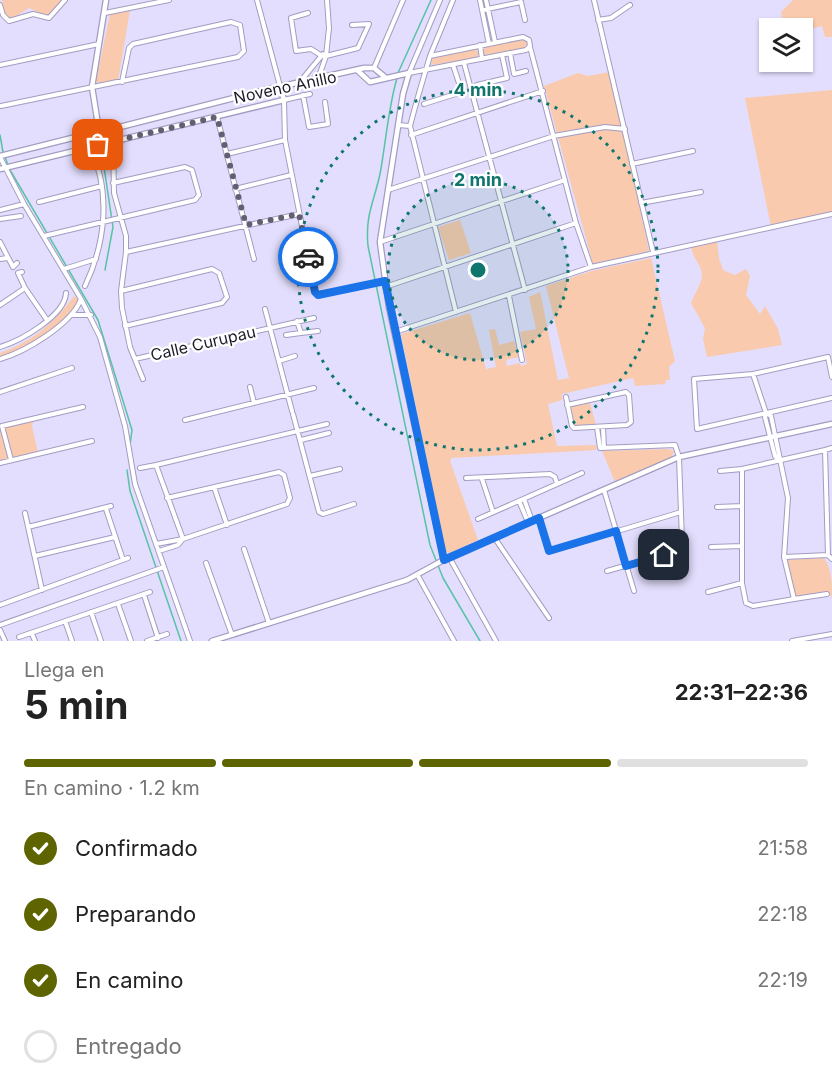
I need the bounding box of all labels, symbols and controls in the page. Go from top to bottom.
map controls [759,18,813,72]
button: layers [759,18,813,72]
street label: Noveno Anillo [232,66,338,108]
text: 4 min [454,79,502,100]
pin [72,119,123,170]
icon: bag [81,128,114,161]
text: 2 min [454,169,502,190]
courier [278,227,338,287]
icon: car [292,241,325,274]
centre of rings [468,260,488,280]
street label: Calle Curupau [148,321,258,365]
pin [638,529,689,580]
icon: home [647,538,680,571]
text: Llega en [24,658,104,682]
text: 22:31–22:36 [675,679,808,705]
text: 5 min [24,681,129,728]
text: En camino · 1.2 km [24,776,200,800]
icon: check [24,832,57,865]
text: Confirmado [75,835,198,861]
text: 21:58 [757,836,808,860]
icon: check [24,898,57,931]
text: Preparando [75,901,196,927]
text: 22:18 [757,902,808,926]
icon: check [24,964,57,997]
text: En camino [75,967,183,993]
text: 22:19 [757,968,808,992]
text: Entregado [75,1033,182,1059]

